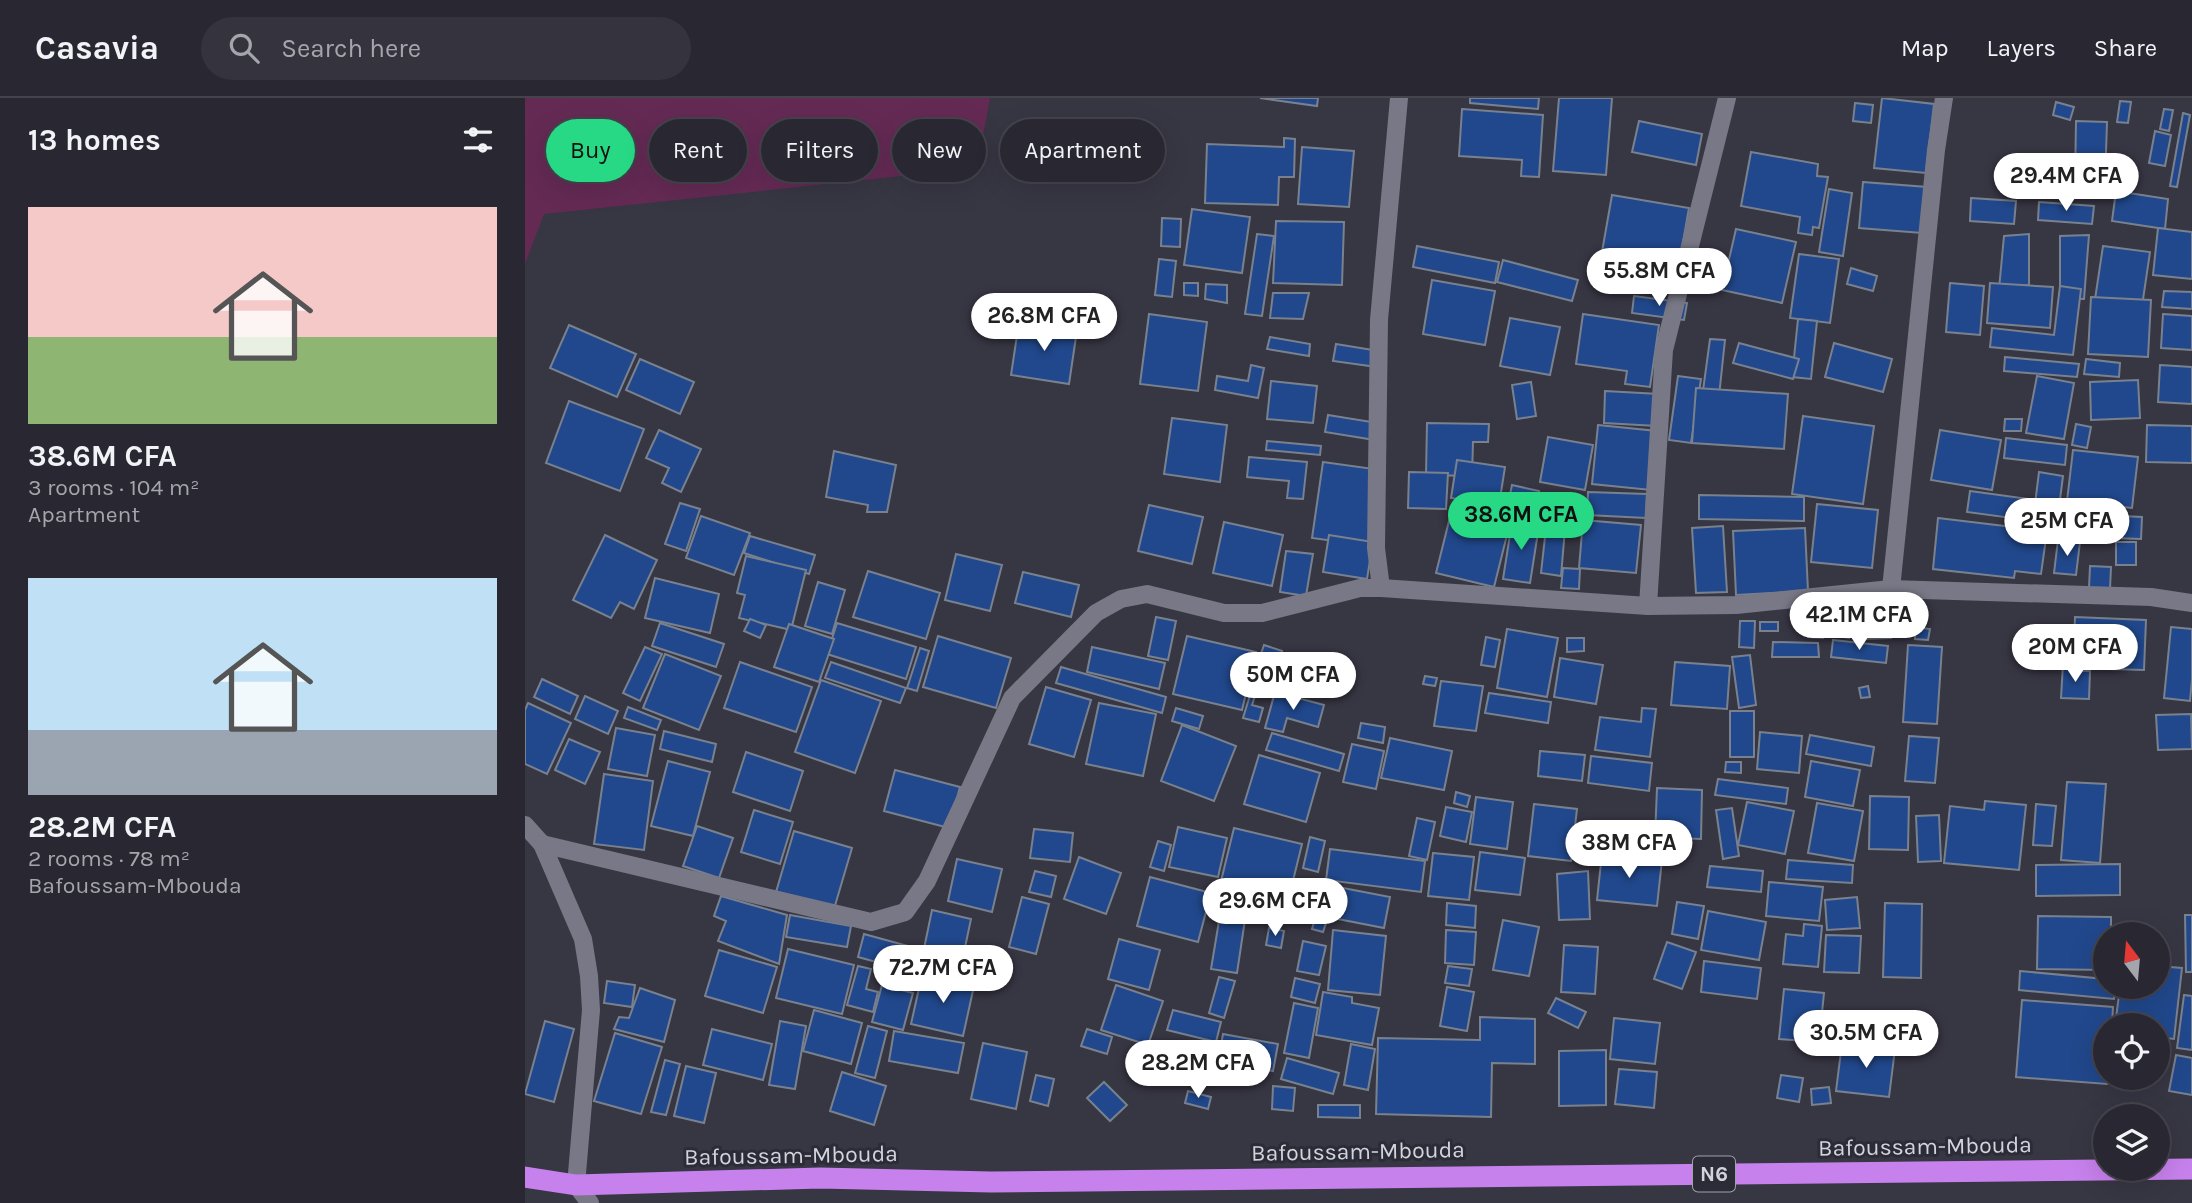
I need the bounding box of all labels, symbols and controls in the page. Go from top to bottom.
search box [201,17,691,80]
text: Casavia [35,29,159,67]
icon: search [225,29,263,67]
text: Search here [281,33,421,64]
text: Map [1901,34,1949,62]
text: Layers [1987,34,2056,62]
text: Share [2094,34,2157,62]
chip: Buy [546,119,635,182]
chip: Rent [649,119,747,182]
chip: Filters [761,119,878,182]
chip: New [892,119,986,182]
chip: Apartment [1000,119,1165,182]
icon: filters [459,121,497,159]
text: 13 homes [28,122,161,158]
pin: 29.4M CFA [1986,153,2146,213]
text: 29.4M CFA [2010,162,2122,189]
pin: 55.8M CFA [1579,248,1739,308]
icon: home [200,253,326,379]
text: 55.8M CFA [1603,257,1715,284]
pin: 26.8M CFA [964,294,1124,353]
text: 26.8M CFA [987,302,1101,329]
text: 38.6M CFA [28,438,177,474]
text: 3 rooms · 104 m² [28,474,199,501]
pin: 38.6M CFA [1441,492,1601,552]
pin: 25M CFA [2002,498,2132,558]
text: Apartment [28,501,140,528]
text: 38.6M CFA [1464,501,1578,528]
text: 25M CFA [2020,507,2114,534]
pin: 42.1M CFA [1779,592,1939,652]
text: 42.1M CFA [1806,601,1912,628]
icon: home [200,624,326,750]
pin: 20M CFA [2010,624,2140,684]
text: 20M CFA [2028,633,2122,660]
pin: 50M CFA [1228,652,1358,712]
text: 50M CFA [1246,661,1340,688]
text: 28.2M CFA [28,809,176,845]
pin: 38M CFA [1564,820,1694,880]
text: 38M CFA [1581,829,1677,856]
text: 2 rooms · 78 m² [28,845,190,872]
text: Bafoussam-Mbouda [28,872,242,899]
pin: 29.6M CFA [1195,878,1355,938]
text: 29.6M CFA [1219,887,1331,914]
north arrow [2093,922,2170,999]
map controls [2093,922,2170,1181]
pin: 72.7M CFA [863,946,1023,1005]
text: 72.7M CFA [889,954,997,981]
pin: 30.5M CFA [1786,1010,1946,1070]
button: locate [2093,1013,2170,1090]
text: 30.5M CFA [1809,1019,1923,1046]
pin: 28.2M CFA [1118,1040,1278,1100]
text: 28.2M CFA [1141,1049,1255,1076]
button: layers [2093,1104,2170,1181]
street label: Bafoussam-Mbouda [1818,1131,2032,1162]
street label: Bafoussam-Mbouda [1251,1136,1465,1167]
street label: Bafoussam-Mbouda [684,1140,898,1171]
road number: N6 [1693,1156,1735,1192]

